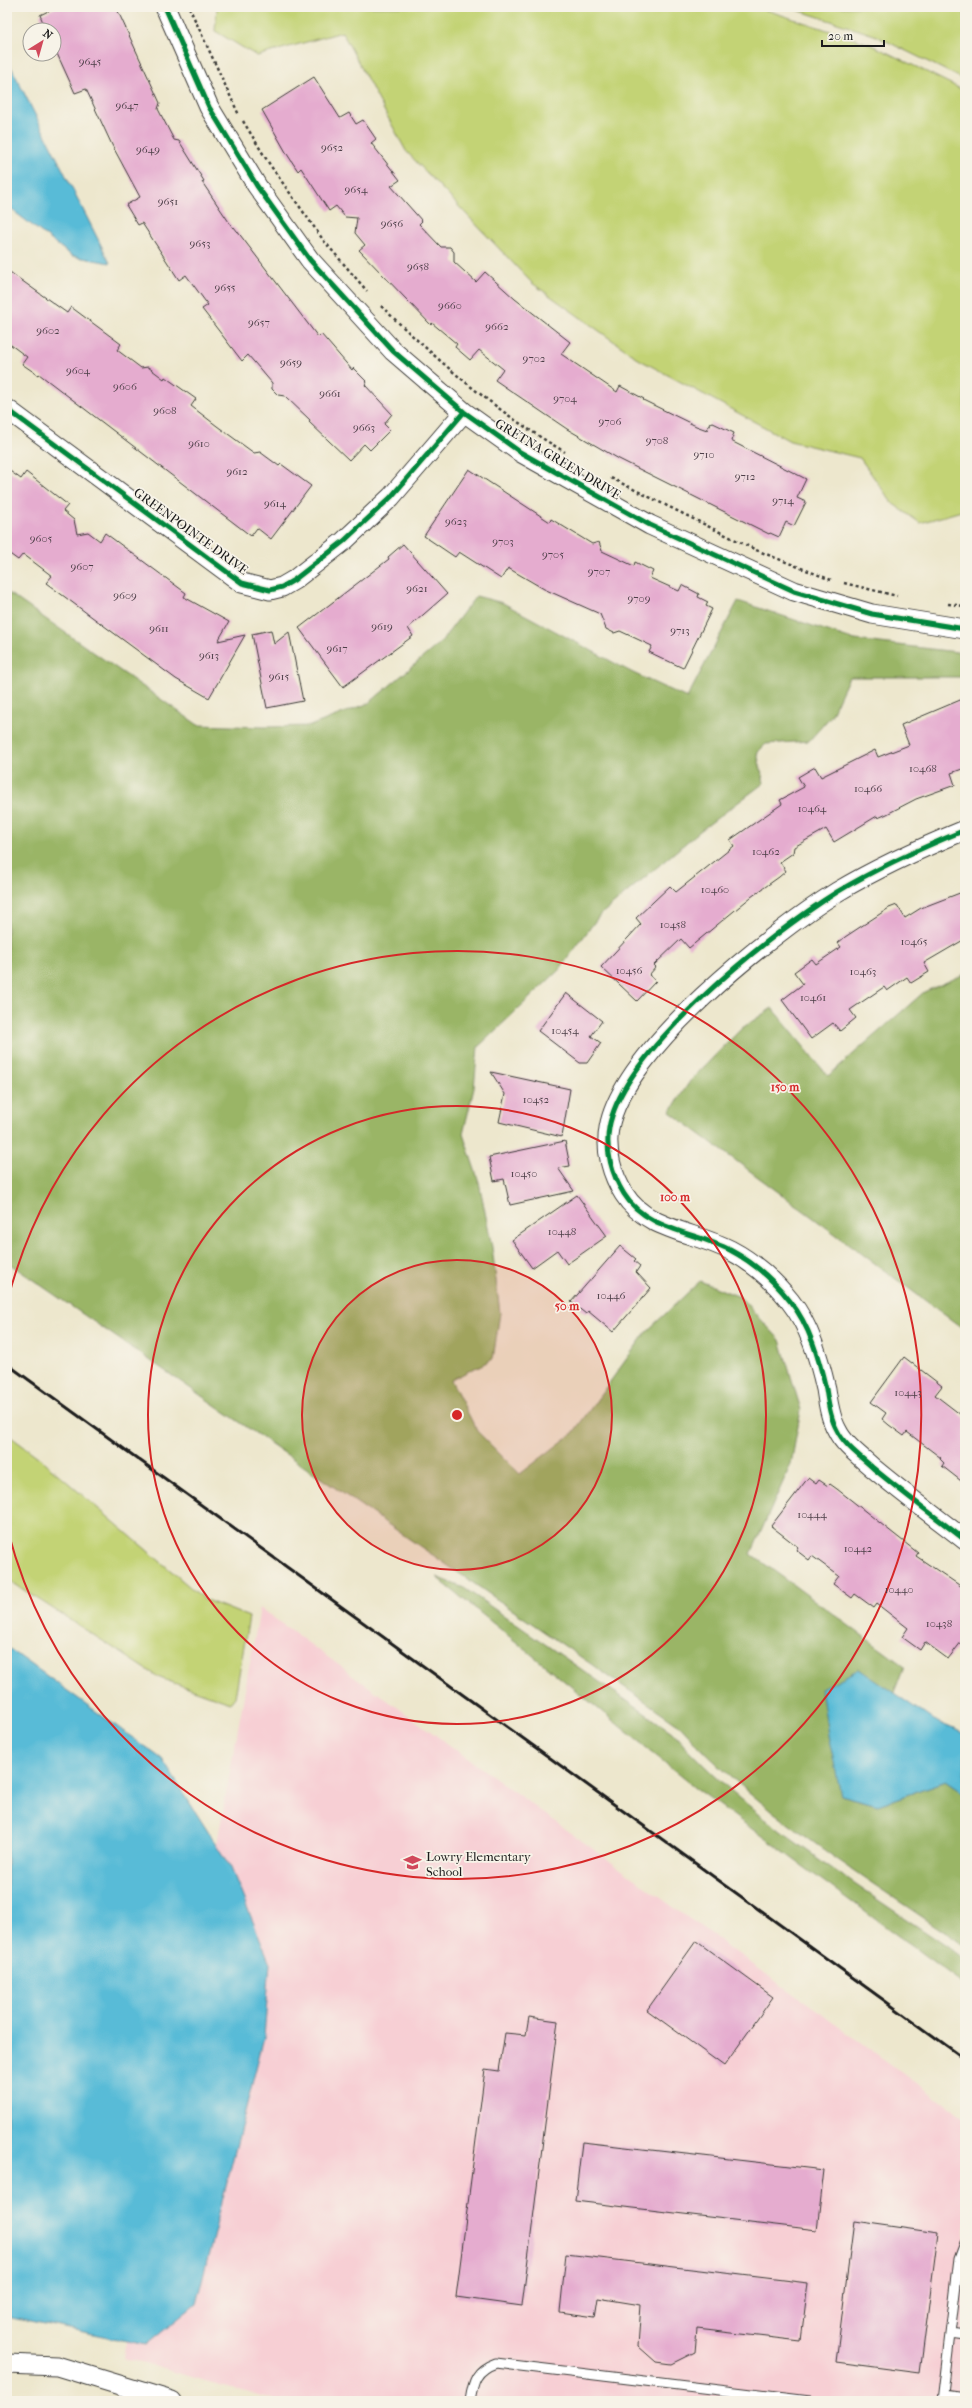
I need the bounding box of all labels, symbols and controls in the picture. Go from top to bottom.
north arrow [22,22,62,62]
scale bar [822,22,884,48]
text: N [40,27,55,43]
text: 20 m [828,29,853,43]
house number: 9645 [79,55,102,68]
house number: 9647 [115,99,139,112]
house number: 9652 [321,141,343,154]
house number: 9649 [136,143,160,156]
house number: 9654 [345,183,368,196]
house number: 9651 [158,195,178,208]
house number: 9656 [381,217,403,230]
house number: 9653 [190,237,211,250]
house number: 9658 [407,260,429,273]
house number: 9655 [214,281,236,294]
house number: 9660 [438,299,462,312]
house number: 9657 [248,316,270,329]
house number: 9662 [485,320,509,333]
house number: 9602 [36,324,60,337]
house number: 9702 [523,352,546,365]
house number: 9659 [280,356,302,369]
house number: 9604 [66,364,91,377]
house number: 9606 [113,380,137,393]
house number: 9661 [319,387,341,400]
house number: 9704 [553,392,577,405]
house number: 9608 [153,404,177,417]
street label: GRETNA GREEN DRIVE [492,415,624,503]
house number: 9706 [598,415,622,428]
house number: 9663 [353,421,375,434]
house number: 9708 [646,434,668,447]
house number: 9610 [188,437,210,450]
house number: 9710 [693,448,715,461]
house number: 9612 [226,465,248,478]
house number: 9712 [735,470,756,483]
street label: GREENPOINTE DRIVE [131,485,251,578]
house number: 9714 [772,494,794,507]
house number: 9614 [264,497,287,510]
house number: 9623 [445,515,467,528]
house number: 9605 [30,532,53,545]
house number: 9703 [492,535,514,548]
house number: 9705 [542,548,564,561]
house number: 9607 [70,560,94,573]
house number: 9707 [588,565,610,578]
house number: 9621 [406,582,428,595]
house number: 9609 [113,589,137,602]
house number: 9709 [628,592,651,605]
house number: 9619 [371,620,393,633]
house number: 9611 [149,622,169,635]
house number: 9713 [670,624,690,637]
house number: 9617 [327,642,347,655]
house number: 9613 [199,649,219,662]
house number: 9615 [269,670,289,683]
house number: 10468 [909,762,937,775]
house number: 10466 [854,782,882,795]
house number: 10464 [798,802,827,815]
house number: 10462 [752,845,780,858]
house number: 10460 [701,883,729,896]
house number: 10458 [660,918,686,931]
house number: 10465 [900,935,928,948]
house number: 10456 [616,964,642,977]
house number: 10463 [850,965,876,978]
house number: 10461 [800,991,826,1004]
house number: 10454 [551,1024,579,1037]
text: 150 m [771,1080,800,1094]
house number: 10452 [523,1093,550,1106]
house number: 10450 [511,1167,537,1180]
text: 100 m [660,1190,691,1204]
house number: 10448 [548,1225,576,1238]
house number: 10446 [597,1289,625,1302]
text: 50 m [555,1299,580,1313]
house number: 10443 [894,1386,922,1399]
centre of rings [450,1408,464,1422]
house number: 10444 [797,1508,827,1521]
house number: 10442 [844,1542,873,1555]
house number: 10440 [885,1583,913,1596]
house number: 10438 [926,1617,952,1630]
place label: Lowry Elementary School [426,1849,532,1879]
school or university icon: Lowry Elementary School [403,1853,423,1873]

